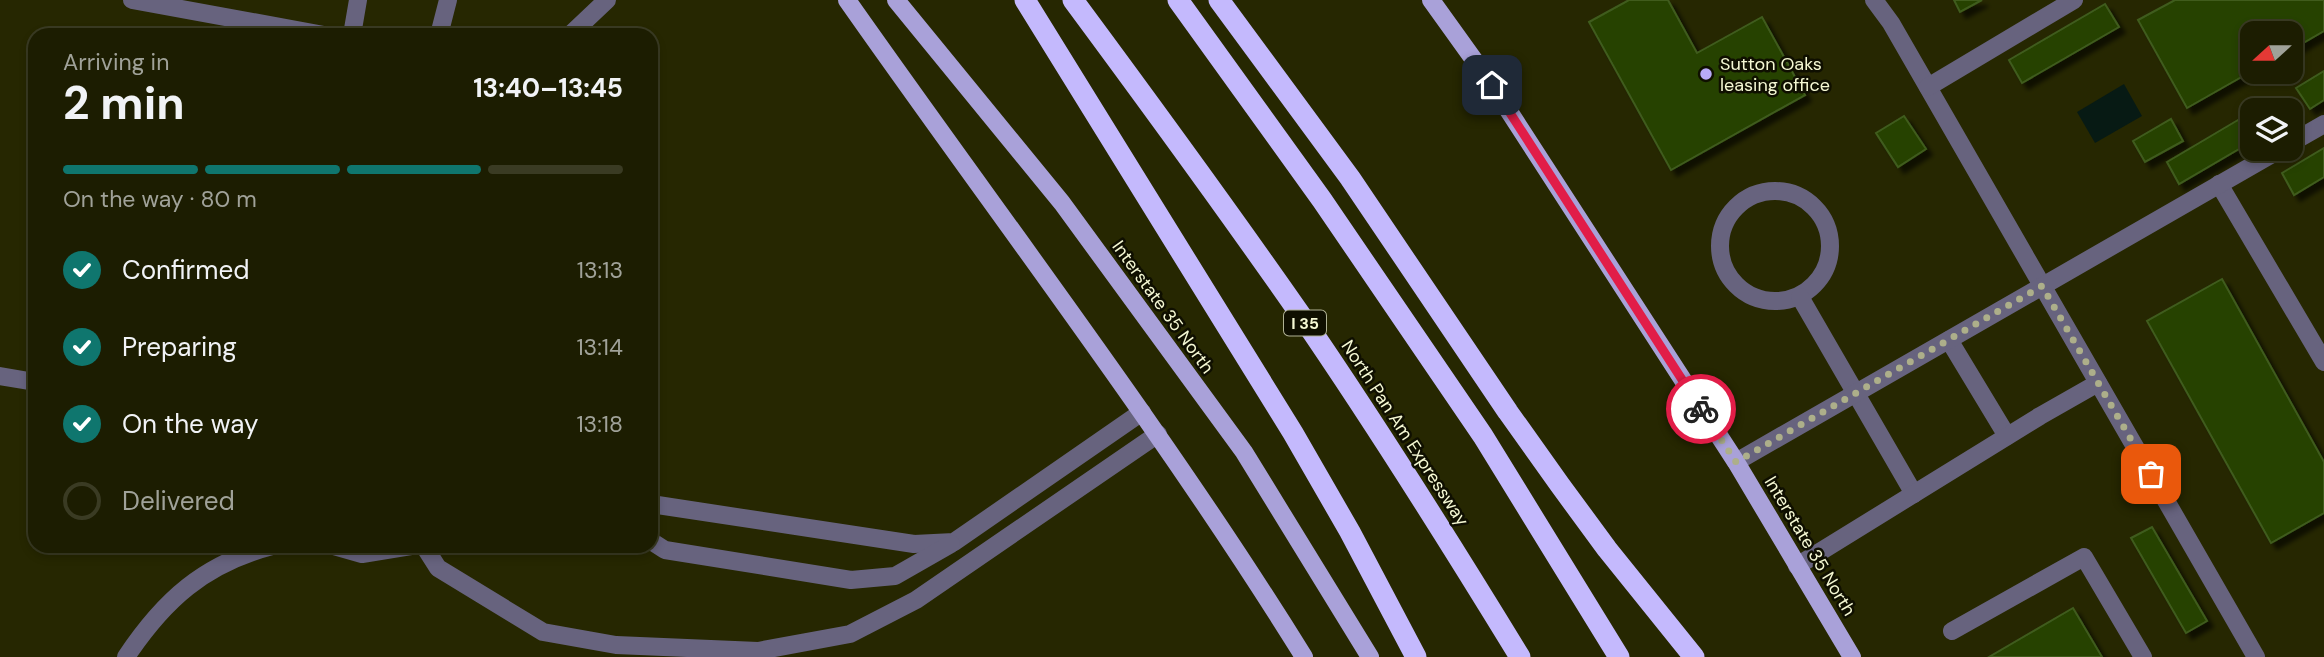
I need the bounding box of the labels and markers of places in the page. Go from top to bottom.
place label: Sutton Oaks leasing office [1720,52,1830,97]
pin [1462,55,1522,115]
marker: Sutton Oaks leasing office [1698,66,1714,82]
pin [2121,444,2181,504]

